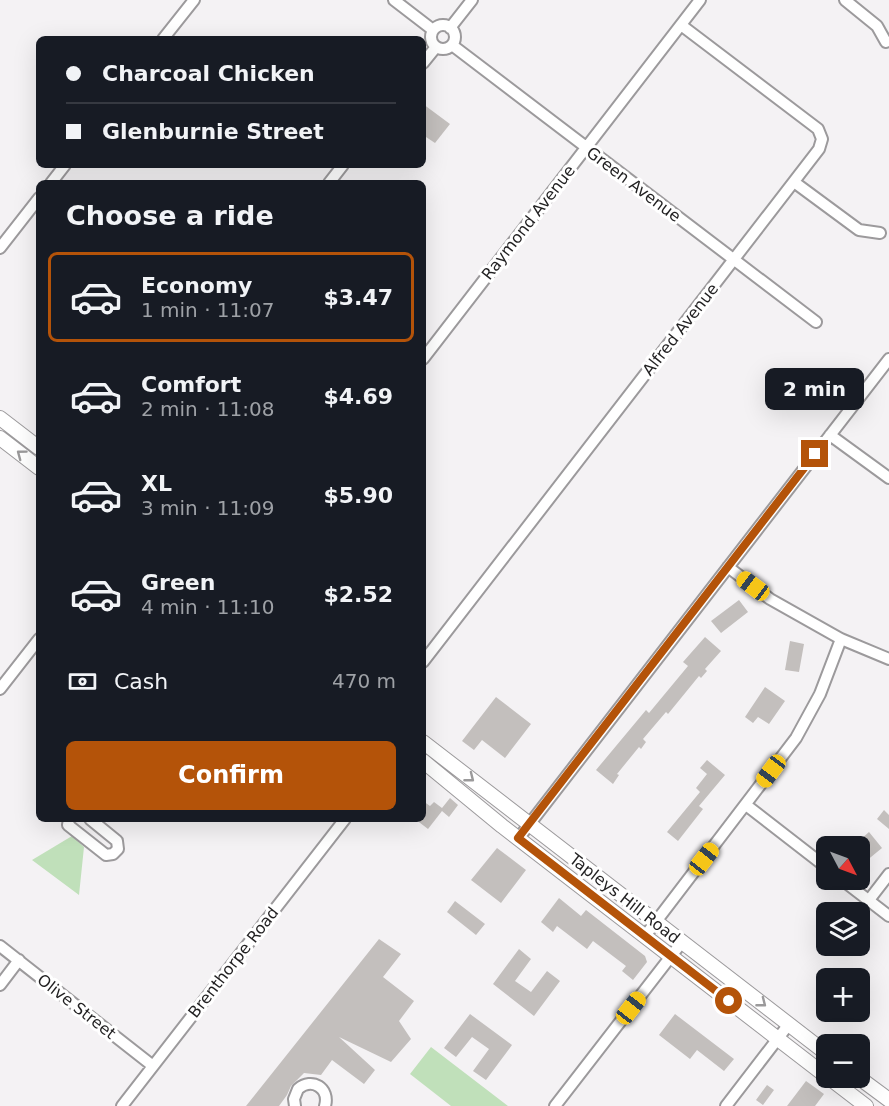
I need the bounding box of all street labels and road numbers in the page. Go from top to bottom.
street label: Green Avenue [583,143,685,226]
street label: Raymond Avenue [478,161,579,283]
street label: Alfred Avenue [638,279,722,379]
street label: Tapleys Hill Road [565,849,684,947]
street label: Brenthorpe Road [184,903,282,1021]
street label: Olive Street [34,970,120,1043]

